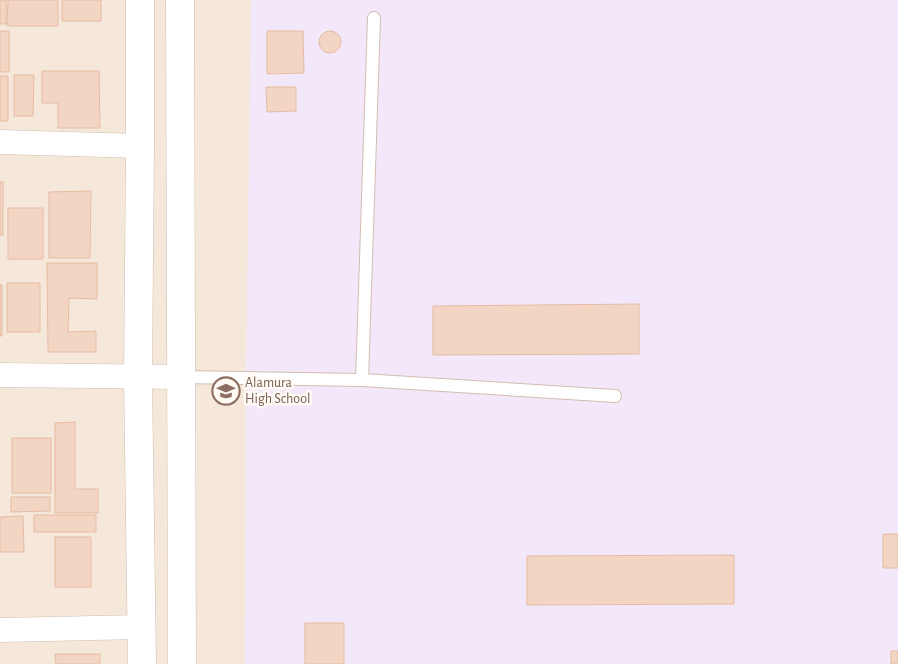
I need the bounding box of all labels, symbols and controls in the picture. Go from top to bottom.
school or university icon: Alamura High School [211,376,241,406]
place label: Alamura High School [245,376,311,406]

